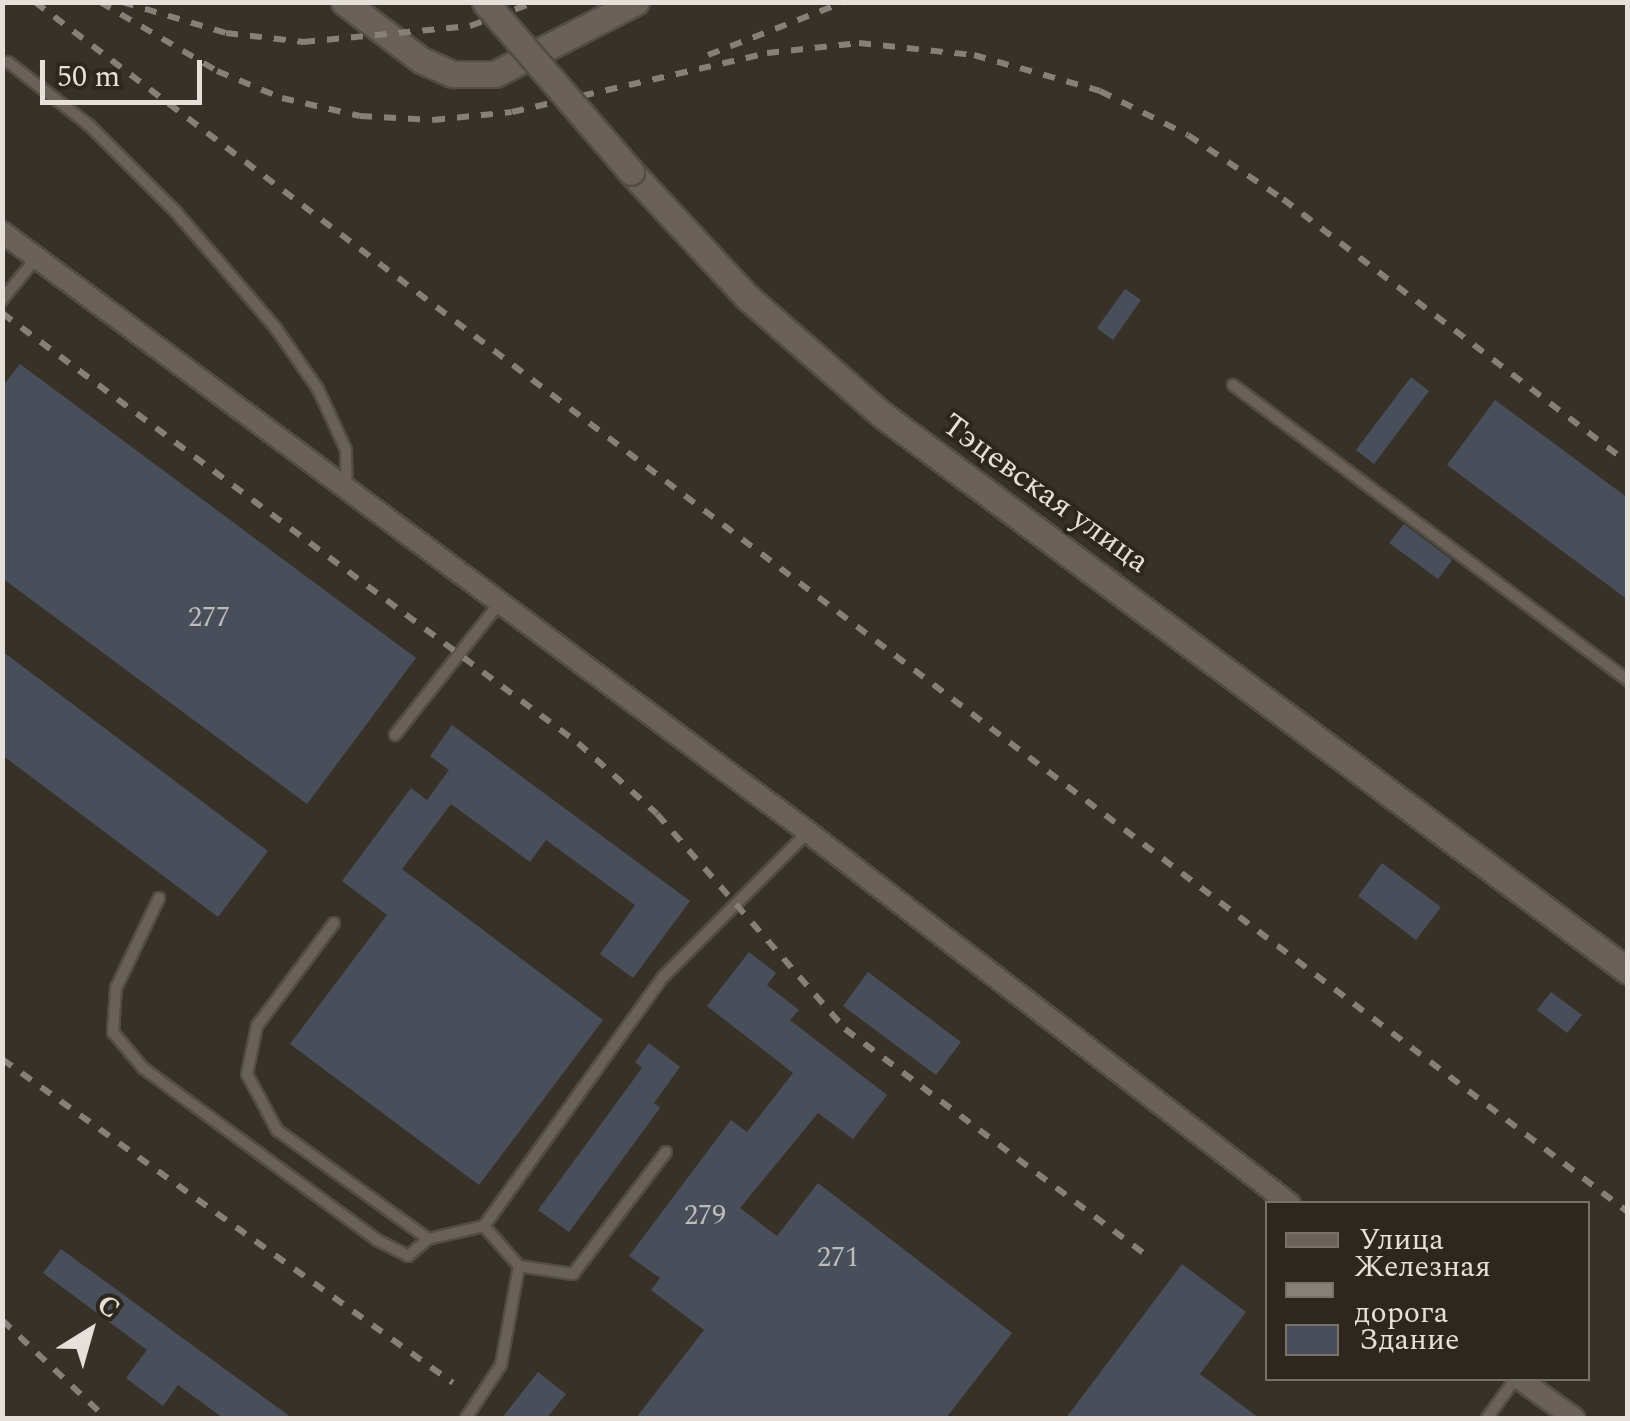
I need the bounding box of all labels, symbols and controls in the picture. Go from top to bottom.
scale bar [45,40,208,102]
text: 50 m [57,54,120,100]
street label: Тэцевская улица [934,406,1156,582]
house number: 277 [188,601,230,635]
house number: 279 [684,1199,726,1233]
legend [1265,1201,1590,1381]
text: Улица [1359,1217,1444,1263]
house number: 271 [817,1241,859,1275]
text: Железная дорога [1354,1244,1491,1336]
north arrow [40,1281,140,1381]
text: С [87,1283,129,1330]
text: Здание [1359,1317,1460,1363]

